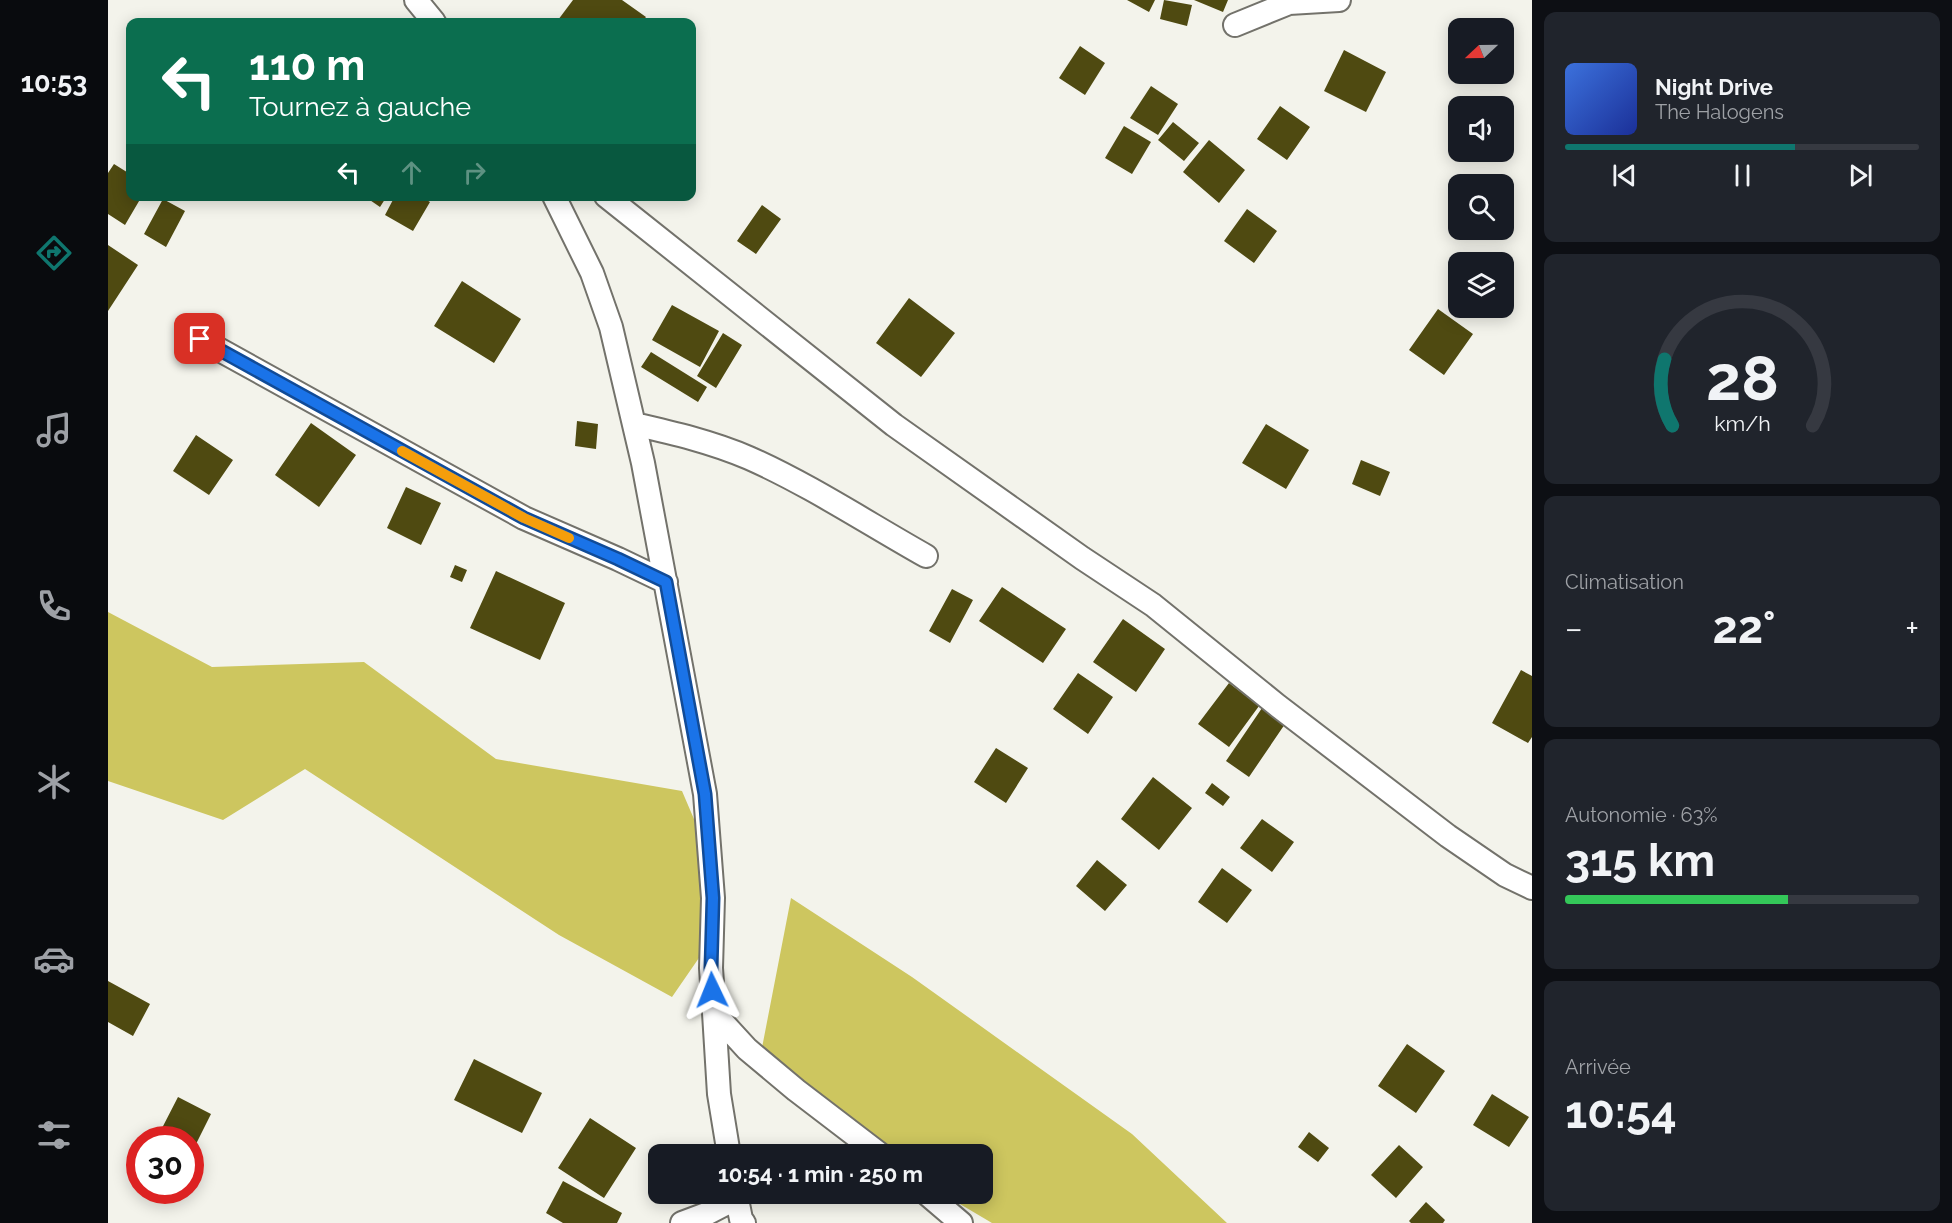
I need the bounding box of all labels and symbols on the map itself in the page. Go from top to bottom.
north arrow [1448,18,1514,84]
pin [174,313,225,364]
position arrow [680,958,744,1022]
speed limit sign: 30 [126,1126,204,1204]

